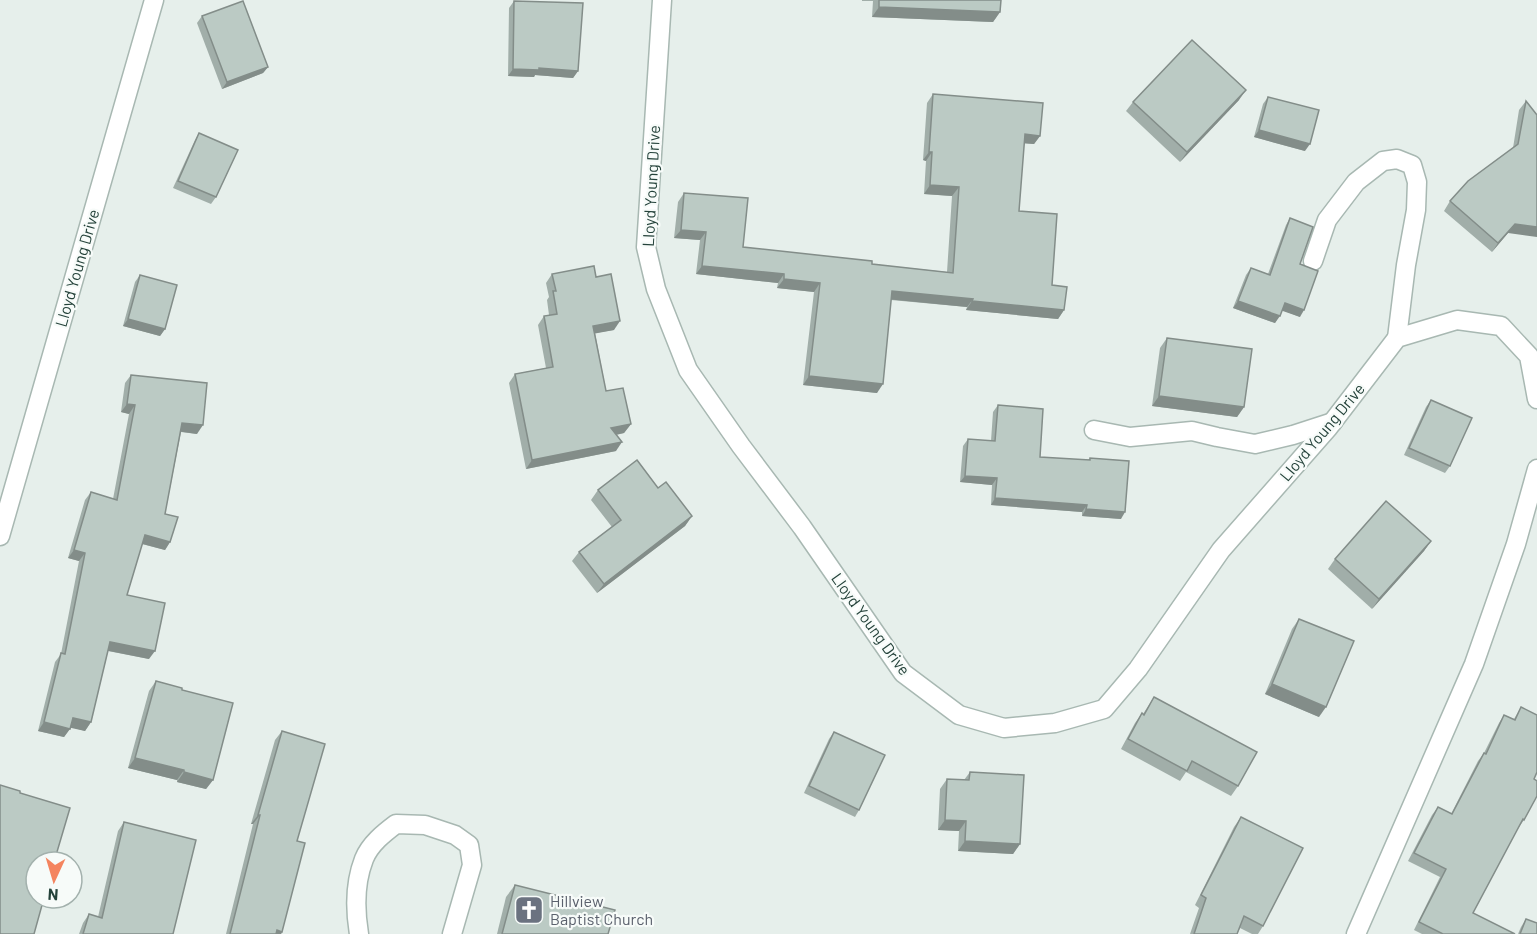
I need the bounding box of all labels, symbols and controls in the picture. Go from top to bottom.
street label: Lloyd Young Drive [638,125,663,247]
street label: Lloyd Young Drive [51,207,102,329]
street label: Lloyd Young Drive [1275,379,1368,484]
street label: Lloyd Young Drive [828,569,915,678]
north arrow [24,850,84,910]
text: N [47,886,59,905]
place label: Hillview Baptist Church [550,891,653,928]
church icon: Hillview Baptist Church [513,894,545,926]

